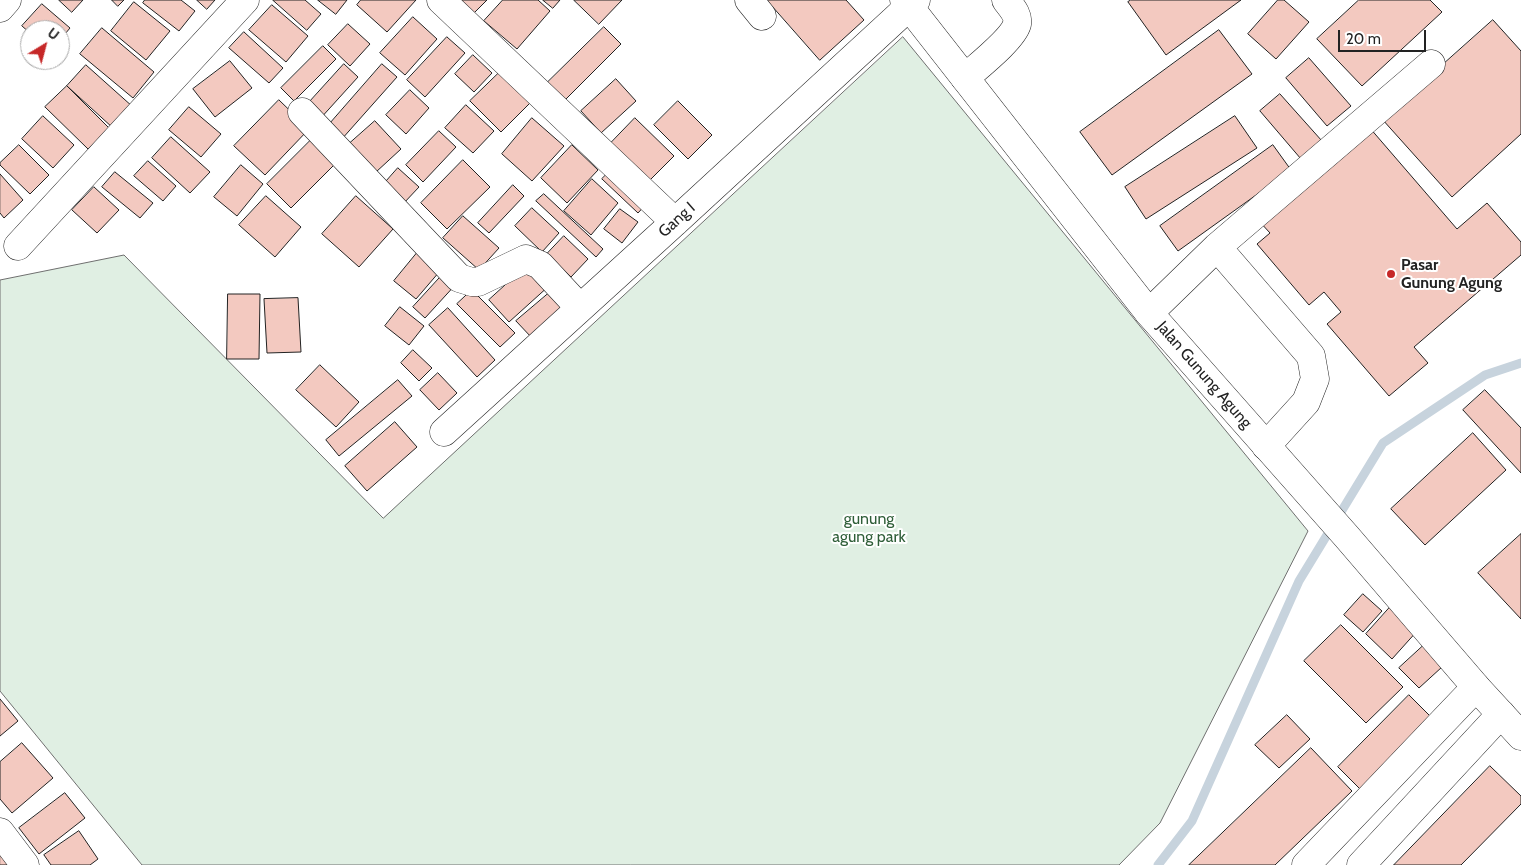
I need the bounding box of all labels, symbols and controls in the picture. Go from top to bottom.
north arrow [20,20,70,70]
scale bar [1341,20,1428,52]
text: U [44,24,63,44]
text: 20 m [1346,30,1381,48]
street label: Gang I [655,198,699,242]
place label: Pasar Gunung Agung [1401,255,1502,293]
marker: Pasar Gunung Agung [1385,268,1397,280]
street label: Jalan Gunung Agung [1152,318,1256,432]
park label: gunung agung park [832,509,906,547]

